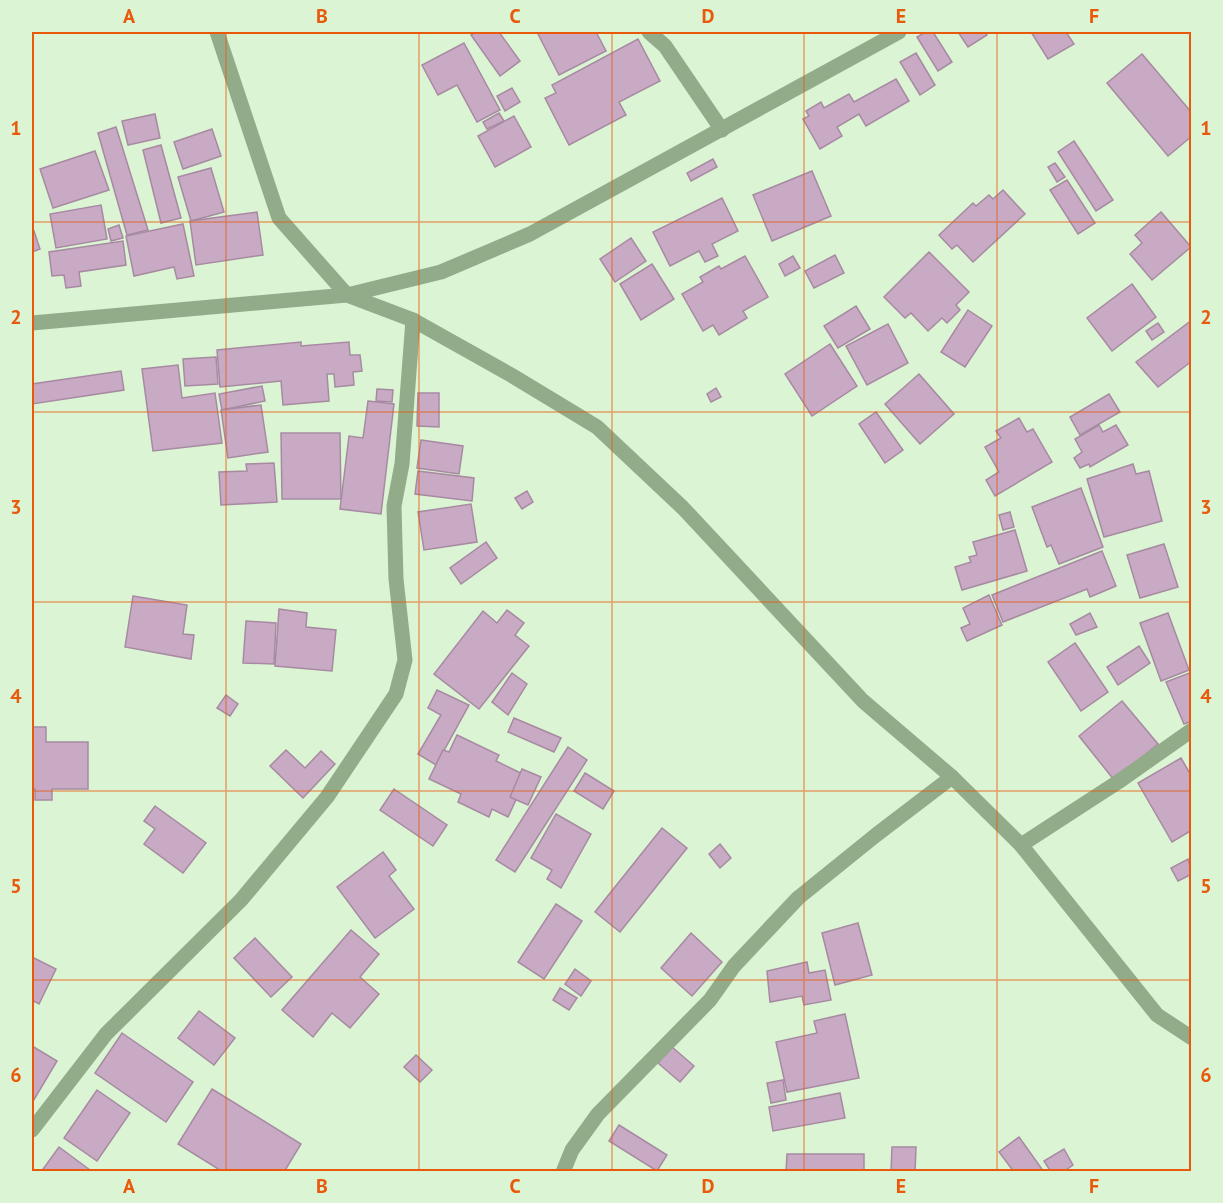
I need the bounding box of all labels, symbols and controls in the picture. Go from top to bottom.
text: A [123,3,136,29]
text: B [316,3,328,29]
text: C [509,3,521,29]
text: D [702,3,715,29]
text: E [896,3,906,29]
text: F [1089,3,1099,29]
text: 1 [10,115,22,141]
text: 1 [1200,115,1212,141]
text: 2 [10,304,22,330]
text: 2 [1200,304,1212,330]
text: 3 [10,494,22,520]
text: 3 [1200,494,1212,520]
text: 4 [10,683,22,709]
text: 4 [1200,683,1212,709]
text: 5 [10,873,22,899]
text: 5 [1200,873,1212,899]
text: 6 [10,1062,22,1088]
text: 6 [1200,1062,1212,1088]
text: A [123,1173,136,1199]
text: B [316,1173,328,1199]
text: C [509,1173,521,1199]
text: D [702,1173,715,1199]
text: E [896,1173,906,1199]
text: F [1089,1173,1099,1199]

